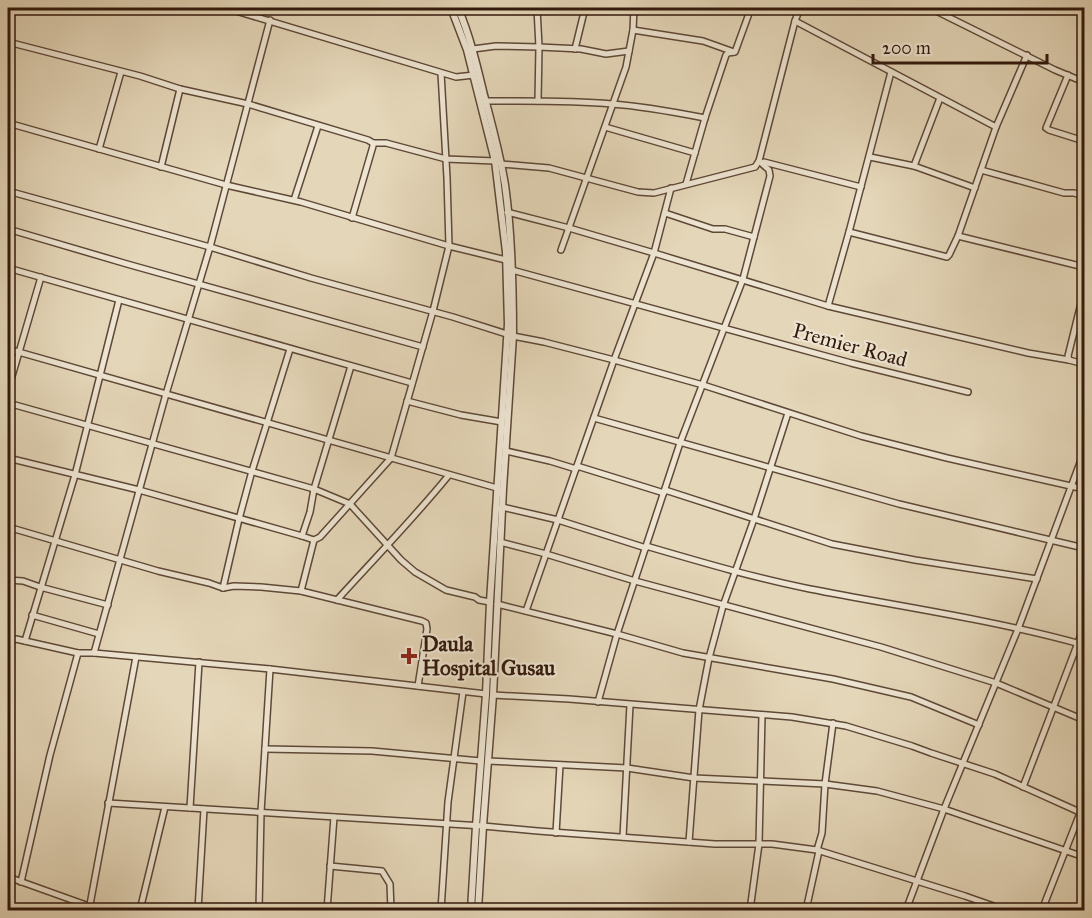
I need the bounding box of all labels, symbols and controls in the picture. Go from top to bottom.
scale bar [873,27,1047,65]
text: 200 m [882,37,931,59]
street label: Premier Road [790,317,911,373]
place label: Daula Hospital Gusau [422,631,556,681]
marker: Daula Hospital Gusau [400,647,418,665]

